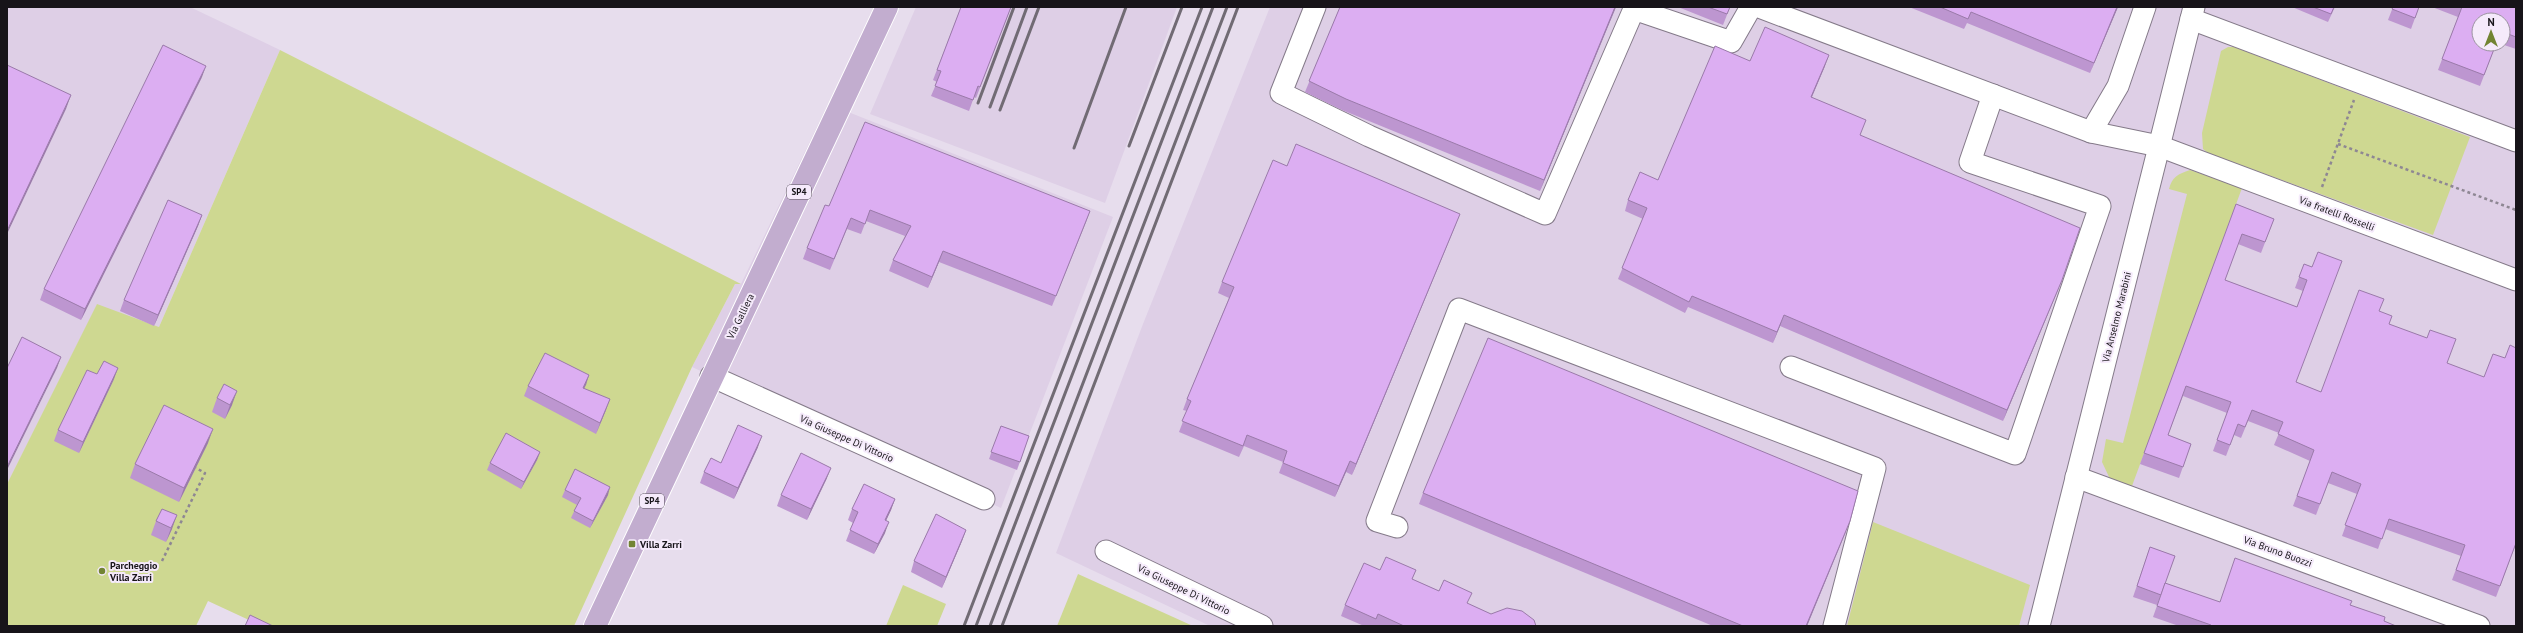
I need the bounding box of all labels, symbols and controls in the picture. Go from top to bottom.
north arrow [2471,12,2511,52]
text: N [2487,15,2495,29]
road number: SP4 [787,185,811,199]
street label: Via fratelli Rosselli [2296,193,2376,234]
street label: Via Anselmo Marabini [2099,271,2134,365]
street label: Via Galliera [723,291,757,342]
street label: Via Giuseppe Di Vittorio [797,411,896,465]
road number: SP4 [640,494,664,508]
street label: Via Bruno Buozzi [2241,533,2314,570]
place label: Villa Zarri [639,538,682,551]
marker: Villa Zarri [627,539,637,549]
place label: Parcheggio Villa Zarri [109,559,158,584]
street label: Via Giuseppe Di Vittorio [1134,561,1232,618]
marker: Parcheggio Villa Zarri [97,566,107,576]

